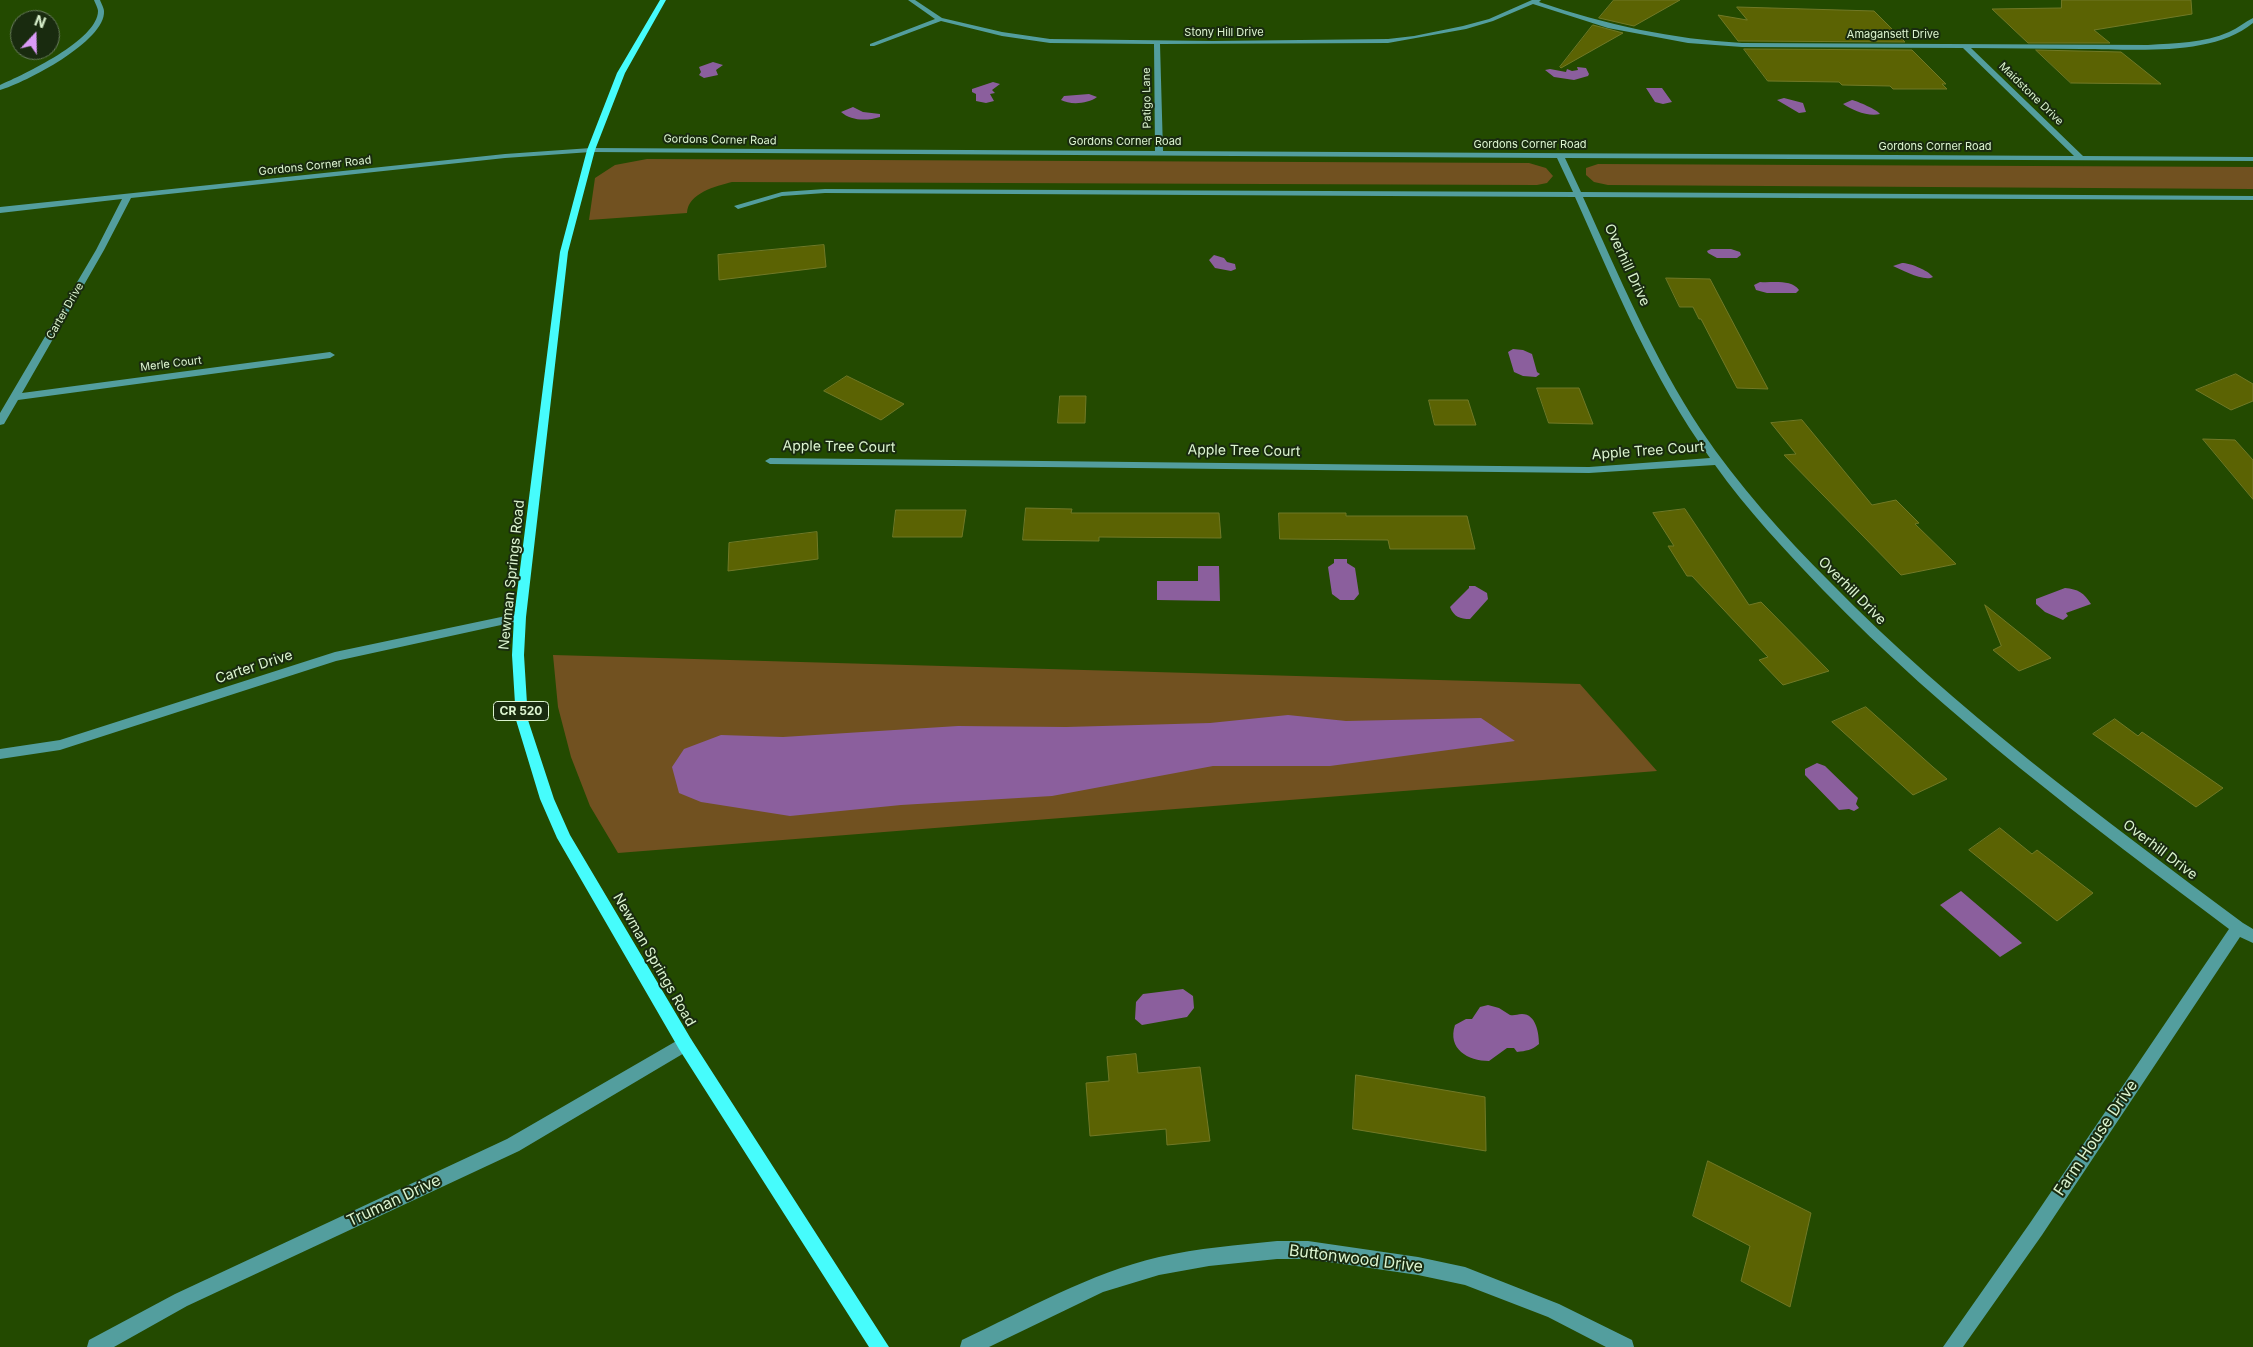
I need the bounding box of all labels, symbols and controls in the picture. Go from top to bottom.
north arrow [10,10,60,60]
text: N [32,12,48,31]
street label: Stony Hill Drive [1184,26,1264,40]
street label: Amagansett Drive [1847,28,1939,42]
street label: Maidstone Drive [1996,60,2066,128]
street label: Patigo Lane [1140,67,1154,129]
street label: Gordons Corner Road [663,132,777,148]
street label: Gordons Corner Road [1068,135,1182,149]
street label: Gordons Corner Road [1473,138,1587,152]
street label: Gordons Corner Road [1878,140,1992,154]
street label: Gordons Corner Road [258,154,372,178]
street label: Overhill Drive [1601,221,1653,309]
street label: Carter Drive [44,280,86,342]
street label: Merle Court [139,354,203,374]
street label: Apple Tree Court [782,438,896,456]
street label: Apple Tree Court [1591,439,1705,463]
street label: Apple Tree Court [1187,442,1301,460]
street label: Newman Springs Road [496,499,528,651]
street label: Overhill Drive [1815,554,1889,628]
street label: Carter Drive [213,647,295,687]
road number: CR 520 [494,701,548,720]
street label: Overhill Drive [2119,816,2201,884]
street label: Newman Springs Road [609,891,699,1029]
street label: Farm House Drive [2050,1076,2142,1200]
street label: Truman Drive [344,1171,444,1231]
street label: Buttonwood Drive [1288,1241,1424,1277]

